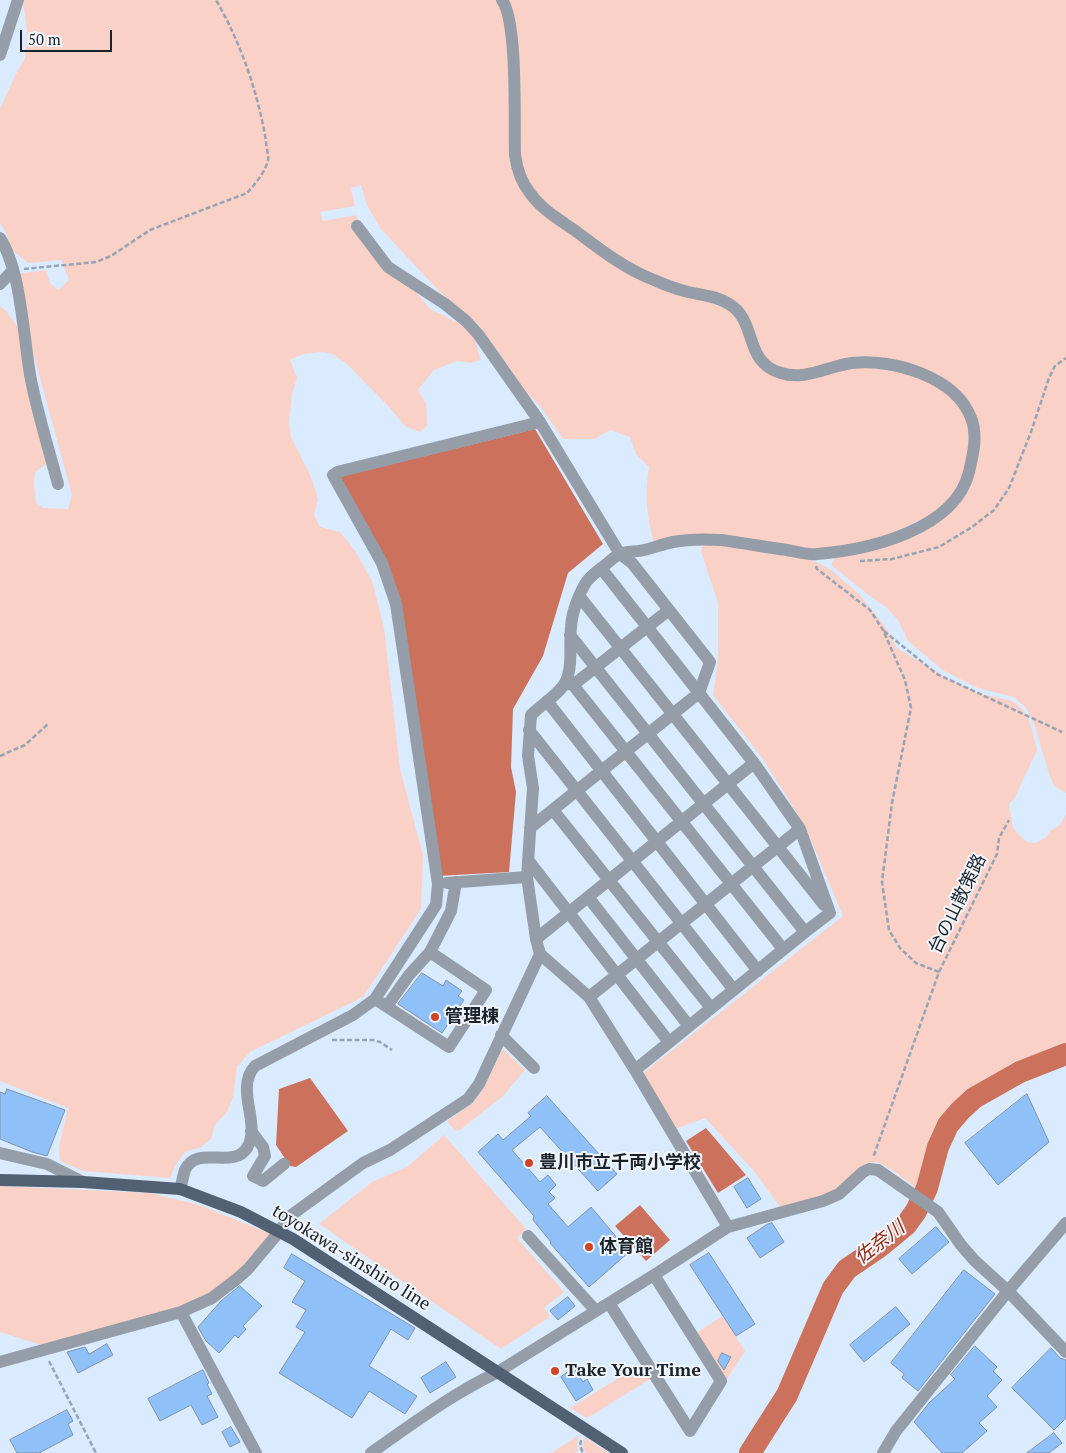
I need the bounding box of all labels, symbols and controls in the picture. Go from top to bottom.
scale bar [22,20,115,52]
text: 50 m [28,29,61,49]
street label: 台の山散策路 [925,851,991,957]
place label: 管理棟 [445,1006,499,1028]
marker: 管理棟 [429,1011,441,1023]
place label: 豊川市立千両小学校 [539,1152,701,1174]
marker: 豊川市立千両小学校 [523,1157,535,1169]
street label: toyokawa-sinshiro line [268,1200,434,1316]
water label: 佐奈川 [851,1216,909,1270]
place label: 体育館 [599,1236,653,1258]
marker: 体育館 [583,1241,595,1253]
place label: Take Your Time [565,1360,701,1382]
marker: Take Your Time [549,1365,561,1377]

